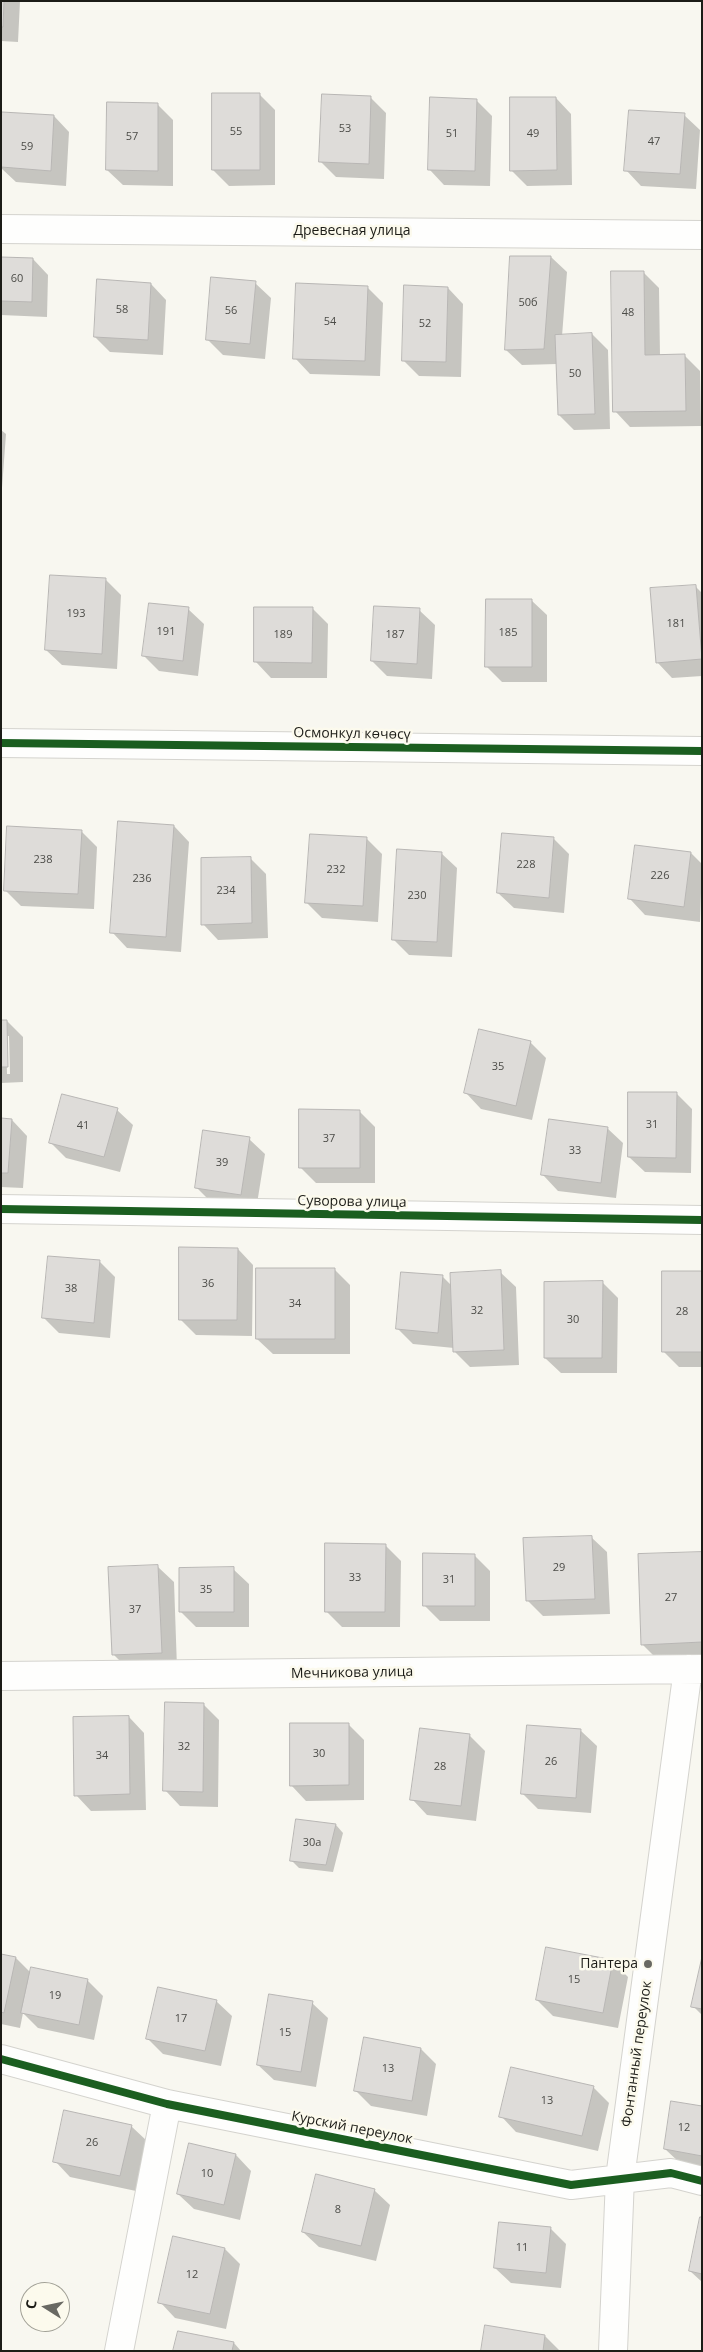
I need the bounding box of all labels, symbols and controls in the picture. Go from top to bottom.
house number: 53 [339,122,351,136]
house number: 55 [230,125,242,139]
house number: 51 [446,127,458,141]
house number: 49 [527,127,539,141]
house number: 57 [126,130,138,144]
house number: 47 [648,135,660,149]
house number: 59 [21,140,33,154]
street label: Древесная улица [293,223,411,239]
house number: 60 [11,272,23,286]
house number: 50б [518,296,538,310]
house number: 58 [116,303,128,317]
house number: 56 [225,304,237,318]
house number: 48 [622,306,634,320]
house number: 54 [324,315,336,329]
house number: 52 [419,317,431,331]
house number: 50 [569,367,581,381]
house number: 193 [67,607,85,621]
house number: 181 [667,617,685,631]
house number: 191 [157,625,175,639]
house number: 185 [499,626,517,640]
house number: 189 [274,628,292,642]
house number: 187 [386,628,404,642]
street label: Осмонкул көчөсү [293,725,411,743]
house number: 238 [34,853,52,867]
house number: 228 [517,858,535,872]
house number: 232 [327,863,345,877]
house number: 226 [651,869,669,883]
house number: 236 [133,872,151,886]
house number: 234 [217,884,235,898]
house number: 230 [408,889,426,903]
house number: 35 [492,1060,504,1074]
house number: 31 [646,1118,658,1132]
house number: 41 [77,1119,89,1133]
house number: 37 [323,1132,335,1146]
house number: 33 [569,1144,581,1158]
house number: 39 [216,1156,228,1170]
street label: Суворова улица [297,1193,407,1211]
house number: 36 [202,1277,214,1291]
house number: 38 [65,1282,77,1296]
house number: 34 [289,1297,301,1311]
house number: 32 [471,1304,483,1318]
house number: 28 [676,1305,688,1319]
house number: 30 [567,1313,579,1327]
house number: 29 [553,1561,565,1575]
house number: 33 [349,1571,361,1585]
house number: 31 [443,1573,455,1587]
house number: 35 [200,1583,212,1597]
house number: 27 [665,1591,677,1605]
house number: 37 [129,1603,141,1617]
street label: Мечникова улица [291,1664,413,1682]
house number: 32 [178,1740,190,1754]
house number: 30 [313,1747,325,1761]
house number: 34 [96,1749,108,1763]
house number: 26 [545,1755,557,1769]
house number: 28 [434,1760,446,1774]
house number: 30а [303,1836,321,1850]
place label: Пантера [580,1956,638,1972]
marker: Пантера [642,1958,654,1970]
house number: 15 [568,1973,580,1987]
street label: Фонтанный переулок [618,1980,656,2128]
house number: 19 [49,1989,61,2003]
house number: 17 [175,2012,187,2026]
house number: 15 [279,2026,291,2040]
house number: 13 [382,2062,394,2076]
house number: 13 [541,2094,553,2108]
street label: Курский переулок [290,2108,414,2148]
house number: 12 [678,2121,690,2135]
house number: 26 [86,2136,98,2150]
house number: 10 [201,2167,213,2181]
house number: 8 [335,2203,341,2217]
house number: 11 [516,2241,528,2255]
house number: 12 [186,2268,198,2282]
north arrow [20,2282,70,2332]
text: С [21,2298,41,2311]

